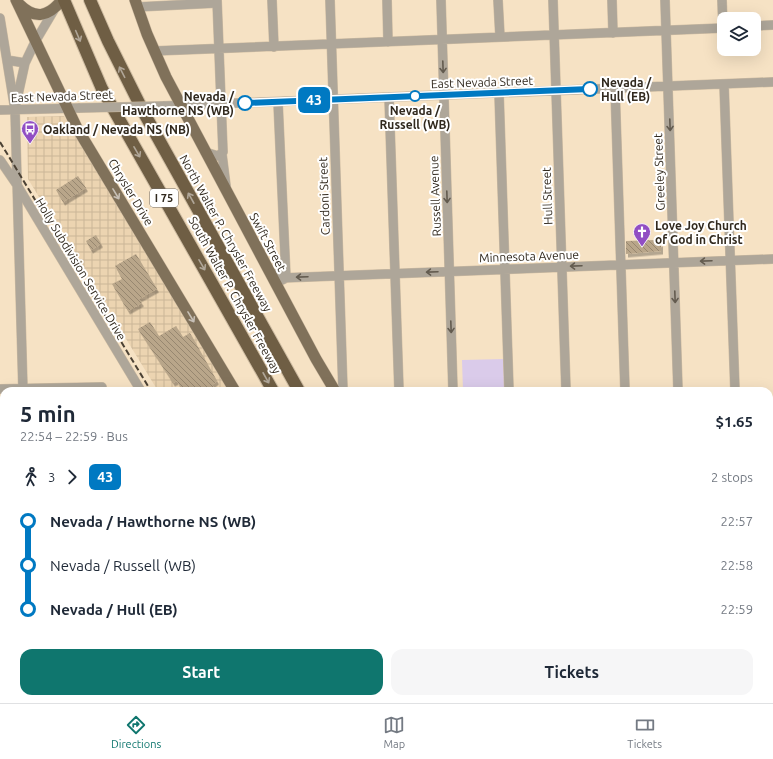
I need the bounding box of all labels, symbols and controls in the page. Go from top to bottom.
map controls [717,12,761,56]
button: layers [717,12,761,56]
one-way arrow [75,30,82,42]
one-way arrow [439,60,447,73]
one-way arrow [118,66,125,78]
street label: East Nevada Street [431,74,534,90]
place label: Nevada / Hull (EB) [601,76,652,104]
marker: Nevada / Hull (EB) [582,81,598,97]
line badge: 43 [296,87,332,113]
street label: East Nevada Street [11,88,114,104]
place label: Nevada / Hawthorne NS (WB) [122,90,235,118]
marker: Nevada / Russell (WB) [409,90,421,102]
text: 43 [306,92,322,108]
marker: Nevada / Hawthorne NS (WB) [237,95,253,111]
place label: Nevada / Russell (WB) [380,104,450,132]
one-way arrow [666,118,673,131]
bus stop icon: Oakland / Nevada NS (NB) [20,119,40,144]
place label: Oakland / Nevada NS (NB) [43,123,190,137]
street label: Greeley Street [651,133,667,211]
one-way arrow [134,146,142,158]
street label: North Walter P. Chrysler Freeway [177,152,275,314]
street label: Russell Avenue [427,155,443,237]
street label: Chrysler Drive [106,156,156,228]
street label: Cardoni Street [316,156,332,235]
street label: Hull Street [539,167,555,225]
one-way arrow [113,188,121,200]
road number: I 75 [150,189,178,207]
one-way arrow [443,190,451,203]
one-way arrow [187,192,195,204]
street label: Holly Subdivision Service Drive [33,196,129,342]
street label: Swift Street [247,211,289,274]
street label: South Walter P. Chrysler Freeway [186,214,284,376]
place label: Love Joy Church of God in Christ [655,219,747,246]
church icon: Love Joy Church of God in Christ [632,222,652,247]
street label: Minnesota Avenue [479,248,579,264]
one-way arrow [700,257,713,265]
one-way arrow [198,258,206,270]
one-way arrow [570,262,583,270]
one-way arrow [426,268,439,276]
one-way arrow [296,274,309,281]
one-way arrow [671,290,679,303]
one-way arrow [187,311,195,323]
one-way arrow [447,320,455,333]
one-way arrow [262,372,270,384]
text: 5 min [20,401,76,426]
text: $1.65 [715,413,753,430]
text: 22:54 – 22:59 · Bus [20,429,128,443]
icon: walk [20,466,42,488]
icon: forward [61,466,83,488]
text: 43 [97,469,113,485]
text: 3 [48,470,55,484]
text: 2 stops [711,470,753,484]
text: Nevada / Hawthorne NS (WB) [50,513,256,530]
text: 22:57 [720,514,753,528]
text: Nevada / Russell (WB) [50,557,196,574]
text: 22:58 [720,558,753,572]
text: Nevada / Hull (EB) [50,601,178,618]
text: 22:59 [720,602,753,616]
button: Start [20,649,383,695]
button: Tickets [391,649,753,695]
tab: Directions [111,714,161,750]
tab: Map [383,714,405,750]
tab: Tickets [627,714,662,750]

